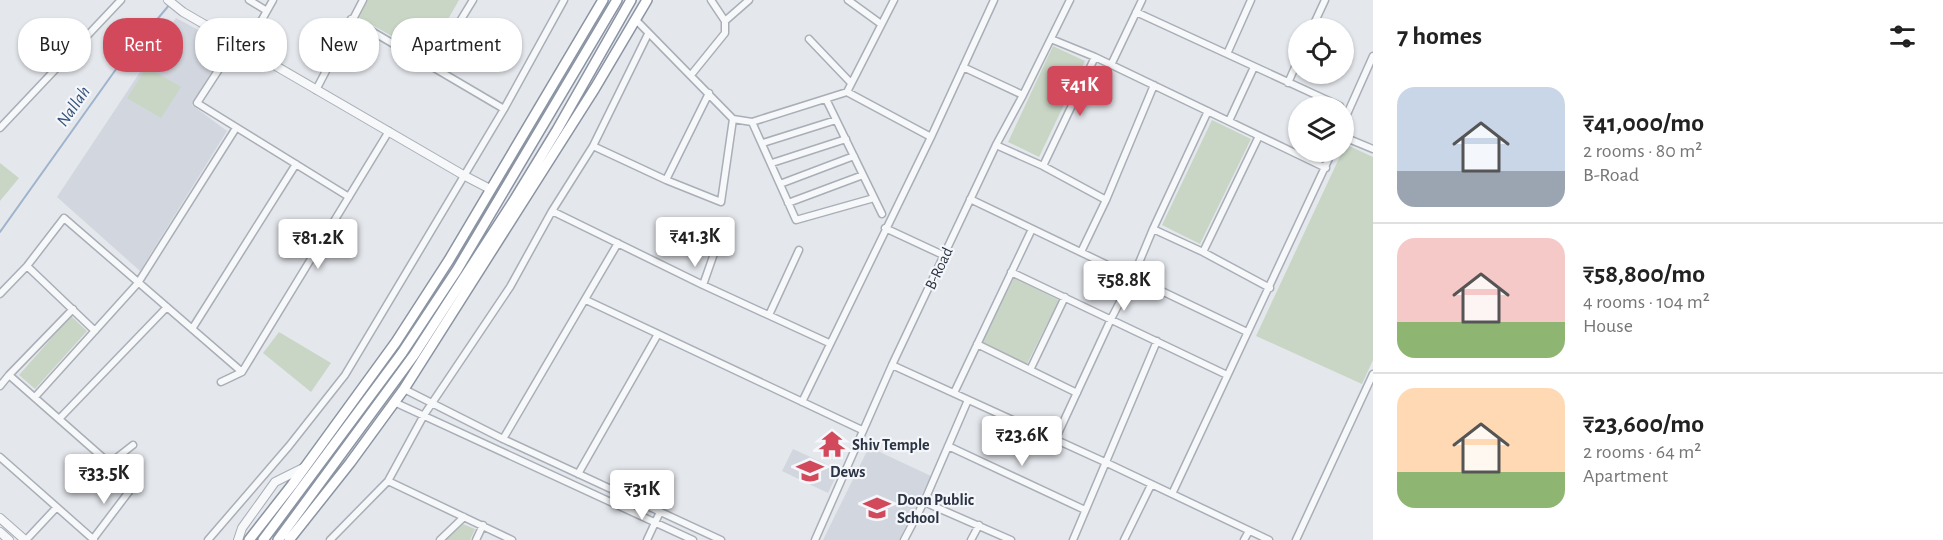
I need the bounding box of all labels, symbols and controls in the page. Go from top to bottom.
chip: Buy [18,18,91,72]
chip: Rent [103,18,183,72]
chip: Filters [195,18,287,72]
chip: New [299,18,379,72]
chip: Apartment [391,18,522,72]
map controls [1288,18,1354,162]
button: locate [1288,18,1354,84]
icon: filters [1886,20,1919,53]
text: 7 homes [1397,23,1482,49]
pin: ₹41K [1044,66,1116,117]
text: ₹41K [1061,75,1099,95]
water label: Nallah [54,83,94,130]
button: layers [1288,96,1354,162]
text: ₹41,000/mo [1583,110,1704,136]
icon: home [1445,111,1517,183]
text: 2 rooms · 80 m² [1583,141,1702,161]
text: B-Road [1583,165,1639,185]
pin: ₹41.3K [646,217,744,268]
pin: ₹81.2K [269,219,367,270]
text: ₹41.3K [670,226,720,246]
text: ₹81.2K [292,228,344,248]
street label: B-Road [922,245,956,292]
pin: ₹58.8K [1075,261,1173,312]
text: ₹58,800/mo [1583,261,1705,287]
icon: home [1445,262,1517,334]
text: ₹58.8K [1098,270,1151,290]
text: 4 rooms · 104 m² [1583,292,1710,312]
text: House [1583,316,1633,336]
text: ₹23,600/mo [1583,411,1704,437]
icon: home [1445,412,1517,484]
pin: ₹23.6K [973,416,1071,467]
text: ₹23.6K [996,425,1048,445]
temple icon: Shiv Temple [817,429,847,459]
place label: Shiv Temple [852,437,930,453]
text: 2 rooms · 64 m² [1583,442,1701,462]
pin: ₹33.5K [55,454,153,505]
school or university icon: Dews [795,456,825,486]
text: ₹33.5K [79,463,129,483]
place label: Dews [830,464,865,480]
text: Apartment [1583,466,1668,486]
pin: ₹31K [606,470,678,521]
text: ₹31K [624,479,660,499]
place label: Doon Public School [897,492,974,526]
school or university icon: Doon Public School [862,493,892,523]

